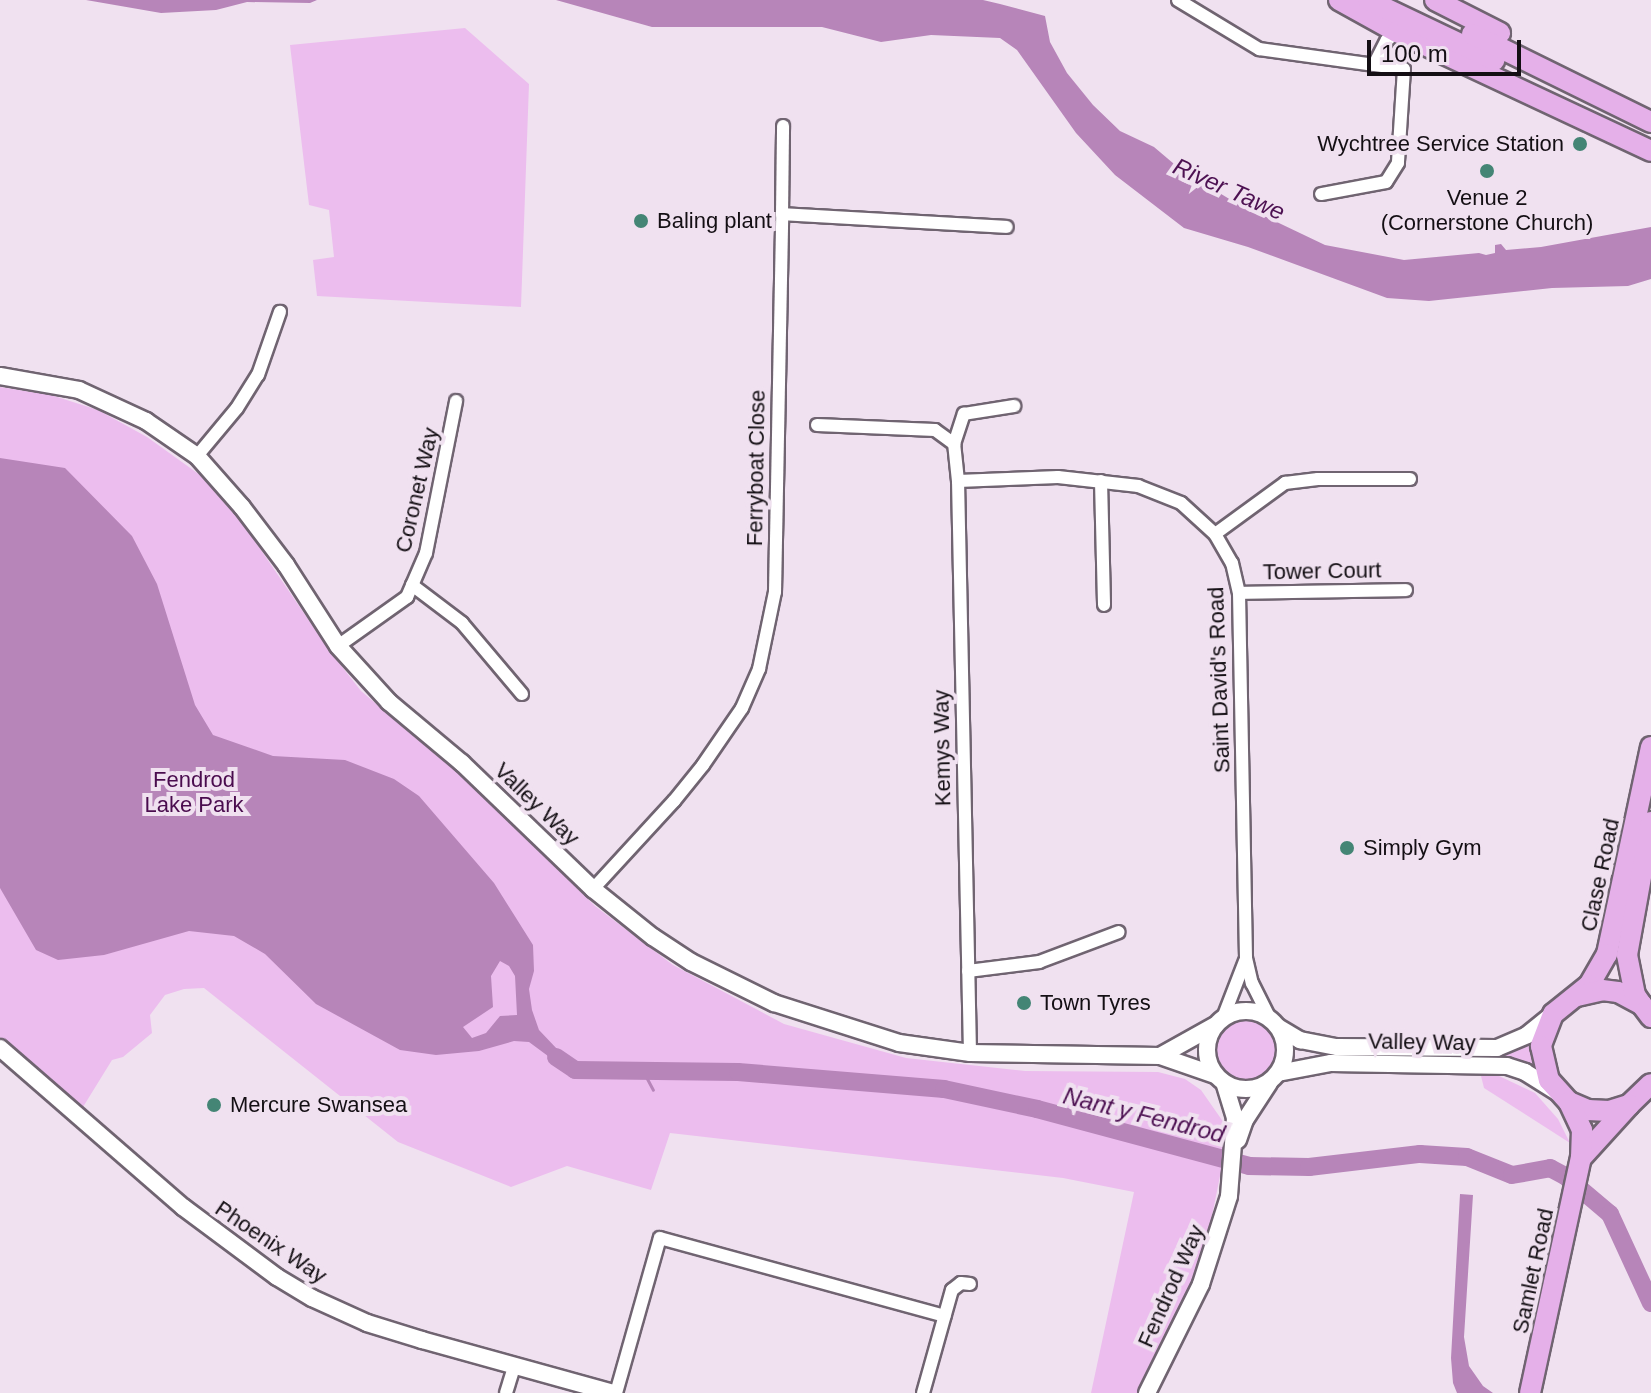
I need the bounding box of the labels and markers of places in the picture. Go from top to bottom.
place label: Wychtree Service Station [1317,131,1564,157]
marker: Wychtree Service Station [1571,135,1589,153]
marker: Venue 2 (Cornerstone Church) [1478,162,1496,180]
place label: Venue 2 (Cornerstone Church) [1381,184,1593,236]
place label: Baling plant [657,208,772,234]
marker: Baling plant [632,212,650,230]
place label: Simply Gym [1363,835,1482,861]
marker: Simply Gym [1338,839,1356,857]
place label: Town Tyres [1040,990,1151,1016]
marker: Town Tyres [1015,994,1033,1012]
place label: Mercure Swansea [230,1092,407,1118]
marker: Mercure Swansea [205,1096,223,1114]

